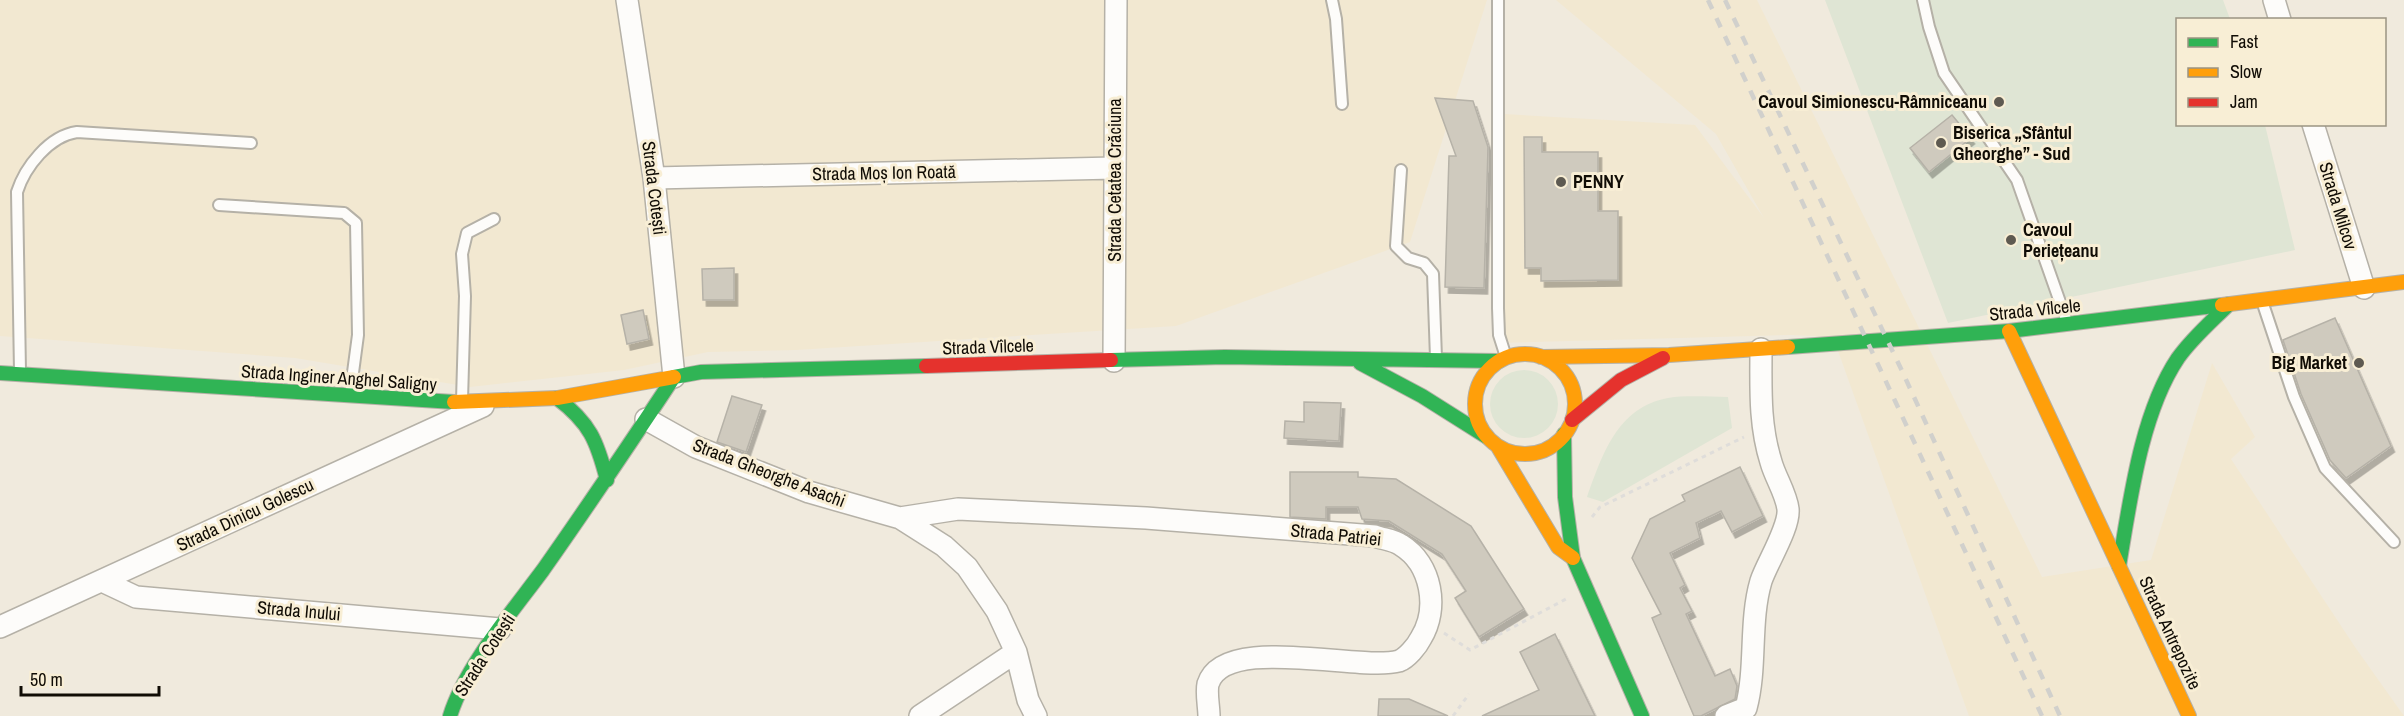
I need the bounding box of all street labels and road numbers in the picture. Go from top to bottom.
street label: Strada Cetatea Crăciuna [1102,98,1127,262]
street label: Strada Cotești [636,140,673,236]
street label: Strada Moș Ion Roată [812,159,956,186]
street label: Strada Milcov [2313,159,2364,253]
street label: Strada Vîlcele [1988,292,2082,327]
street label: Strada Vîlcele [942,332,1034,361]
street label: Strada Inginer Anghel Saligny [240,358,438,397]
street label: Strada Gheorghe Asachi [689,432,849,513]
street label: Strada Dinicu Golescu [172,472,317,557]
street label: Strada Patriei [1289,517,1383,552]
street label: Strada Antrepozite [2133,572,2208,693]
street label: Strada Inului [256,594,342,627]
street label: Strada Cotești [448,608,521,701]

